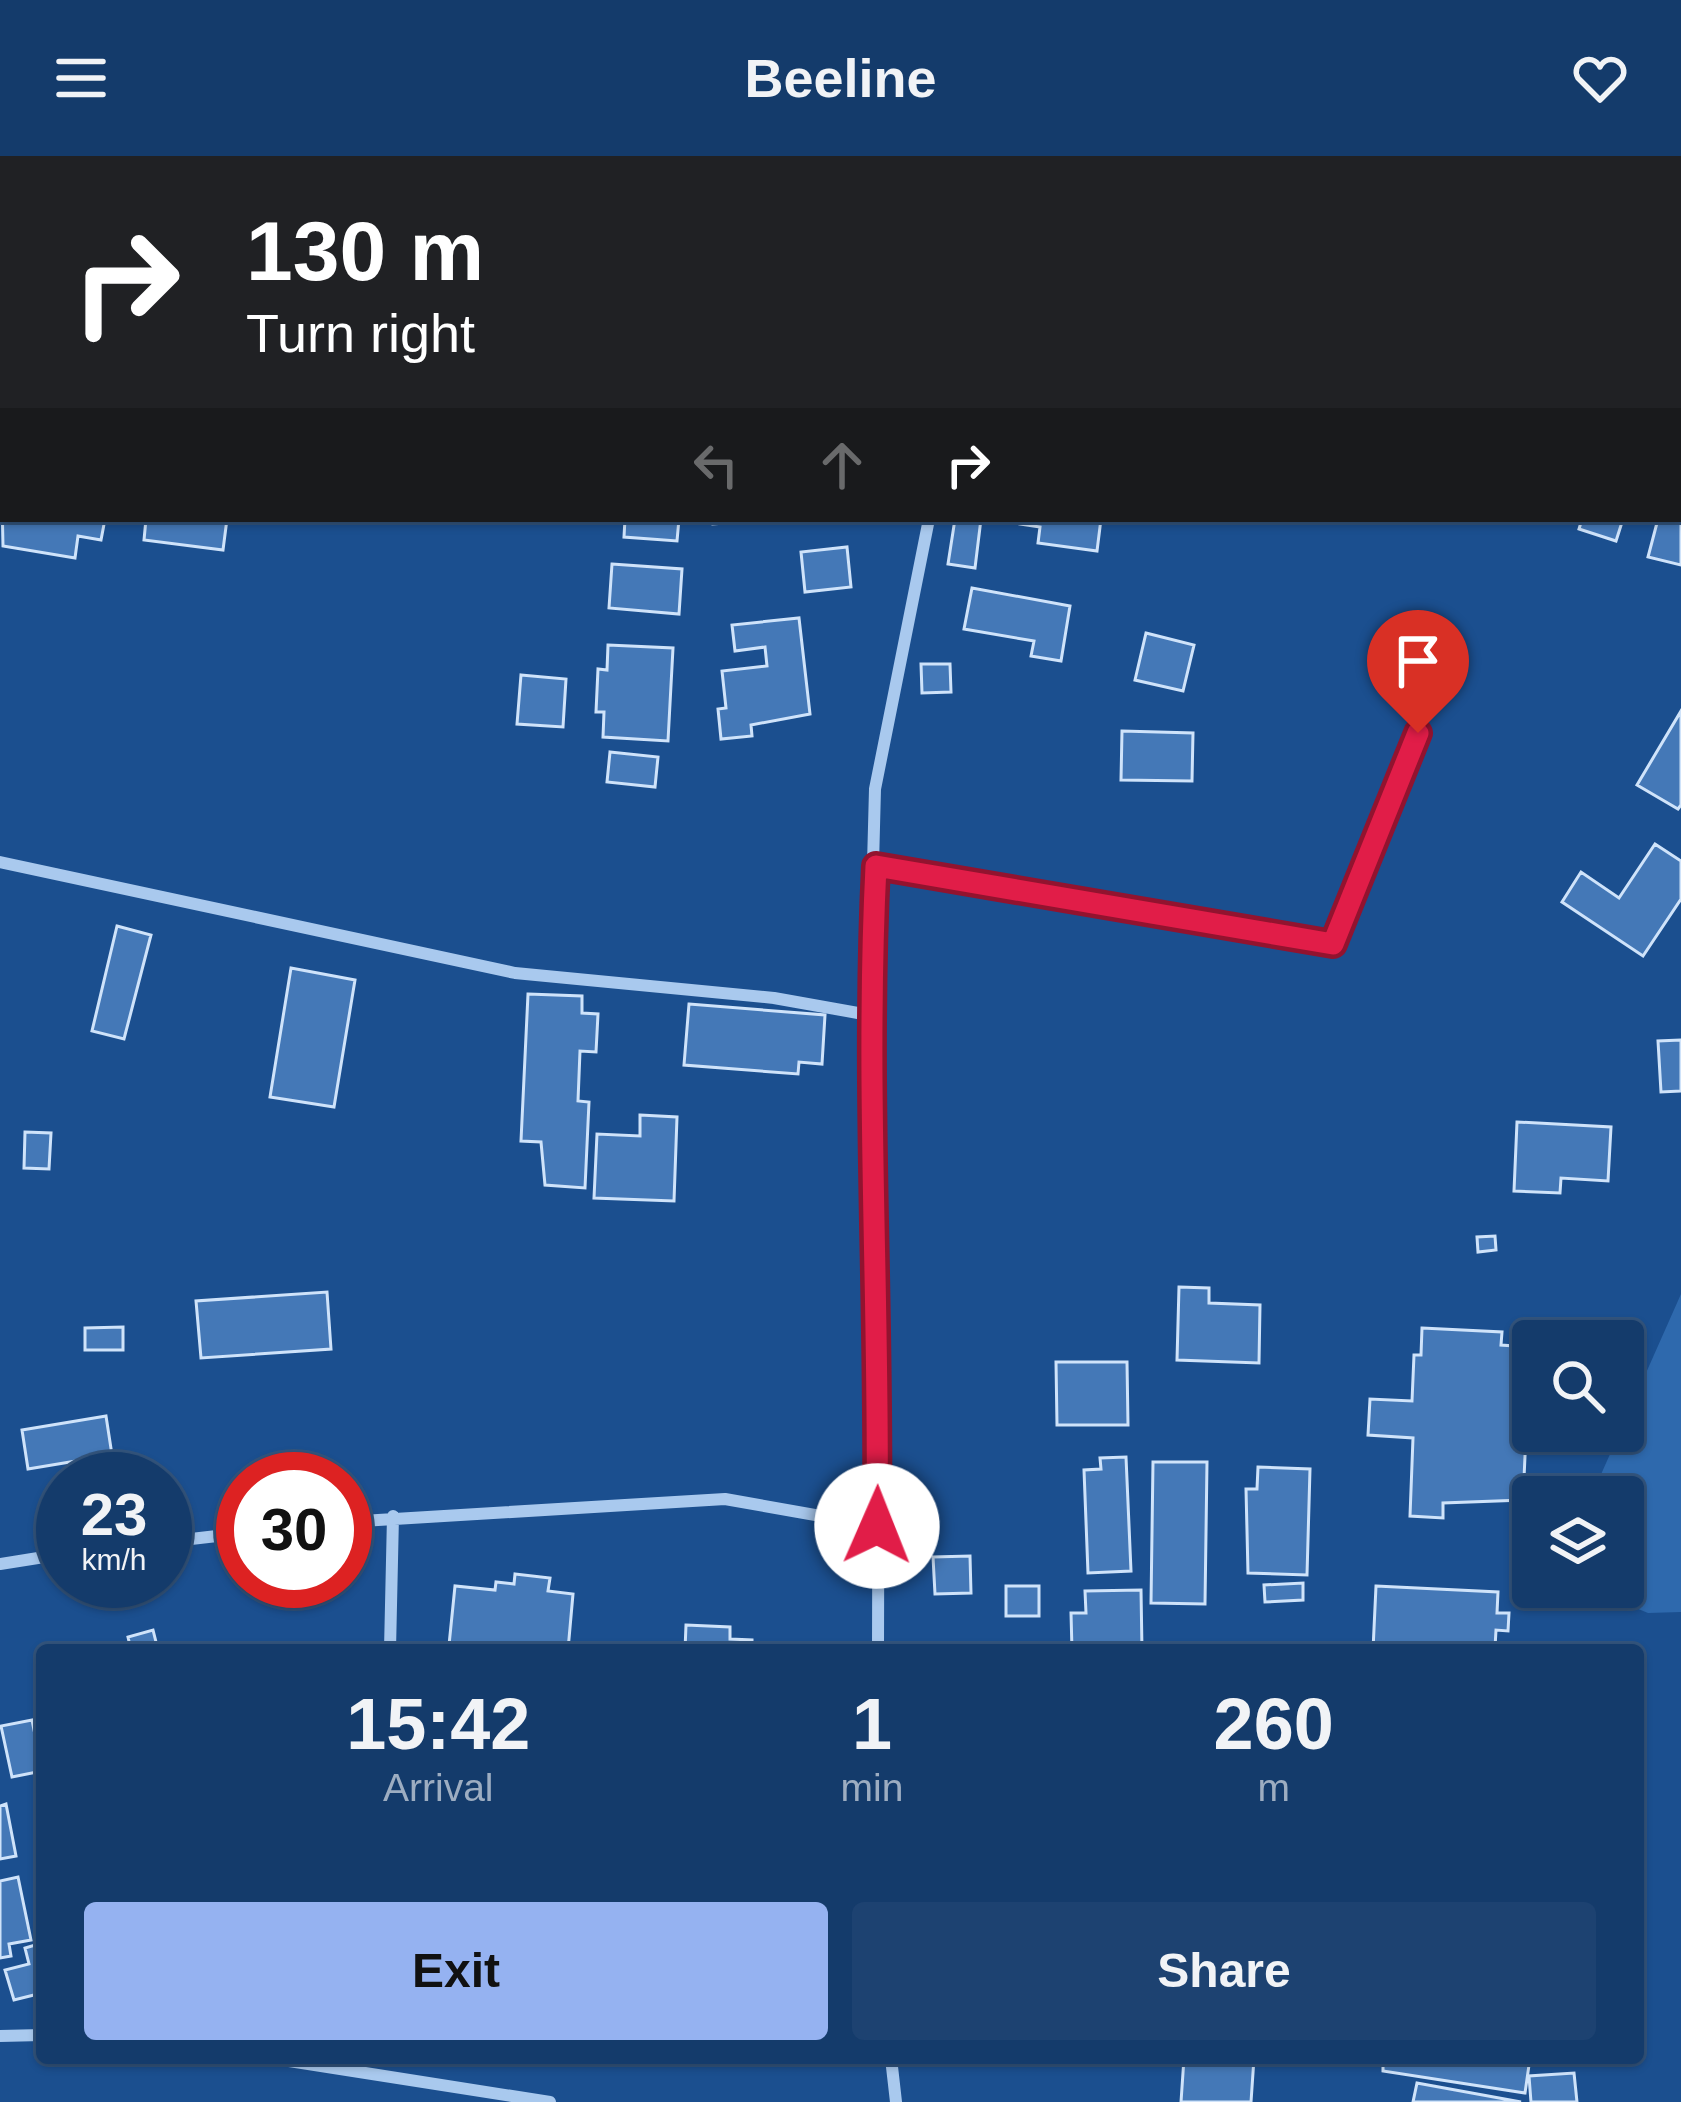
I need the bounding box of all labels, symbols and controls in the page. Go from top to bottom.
icon: menu [48,45,114,111]
icon: heart [1567,45,1633,111]
text: Beeline [744,48,937,108]
icon: right [48,204,204,360]
text: 130 m [246,204,484,298]
text: Turn right [246,303,475,363]
icon: left [683,432,749,498]
icon: ahead [809,432,875,498]
icon: right [935,432,1001,498]
pin [1367,610,1469,733]
icon: arrive [1385,628,1451,694]
map controls [1512,1320,1644,1608]
button: search [1512,1320,1644,1452]
speed limit sign: 30 [216,1452,372,1608]
position arrow [814,1463,940,1589]
button: layers [1512,1476,1644,1608]
text: 23 [81,1481,147,1548]
text: km/h [81,1543,147,1576]
text: 15:42 [346,1684,530,1764]
text: 1 [852,1684,892,1764]
text: 260 [1214,1684,1334,1764]
text: Arrival [383,1766,494,1809]
text: min [841,1766,903,1809]
text: m [1257,1766,1290,1809]
button: Exit [84,1902,828,2040]
button: Share [852,1902,1596,2040]

